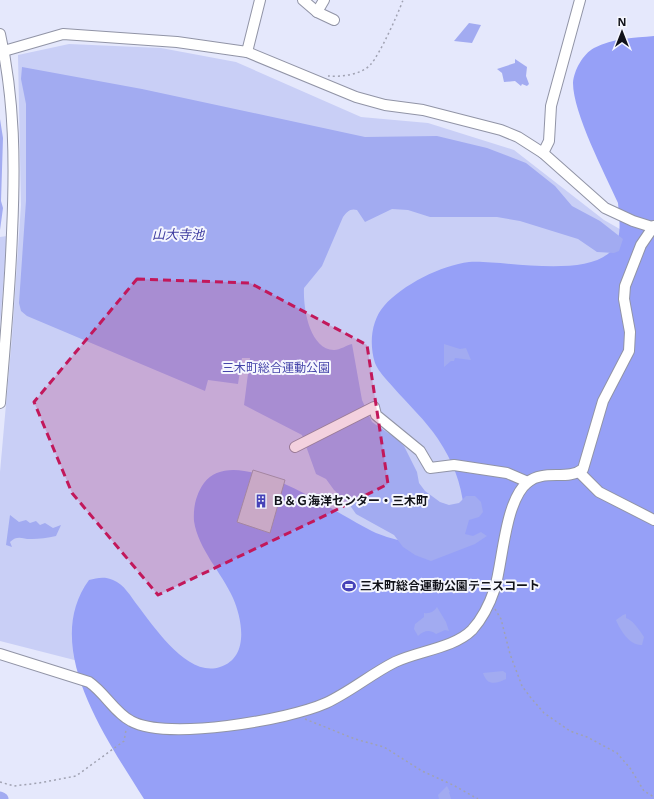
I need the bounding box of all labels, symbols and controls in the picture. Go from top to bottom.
north arrow [602,12,642,52]
text: N [618,14,626,29]
water label: 山大寺池 [152,225,206,243]
park label: 三木町総合運動公園 [222,359,330,376]
place label: Ｂ＆Ｇ海洋センター・三木町 [272,492,428,509]
building icon: Ｂ＆Ｇ海洋センター・三木町 [253,493,269,509]
place label: 三木町総合運動公園テニスコート [360,577,540,594]
sports icon: 三木町総合運動公園テニスコート [341,578,357,594]

